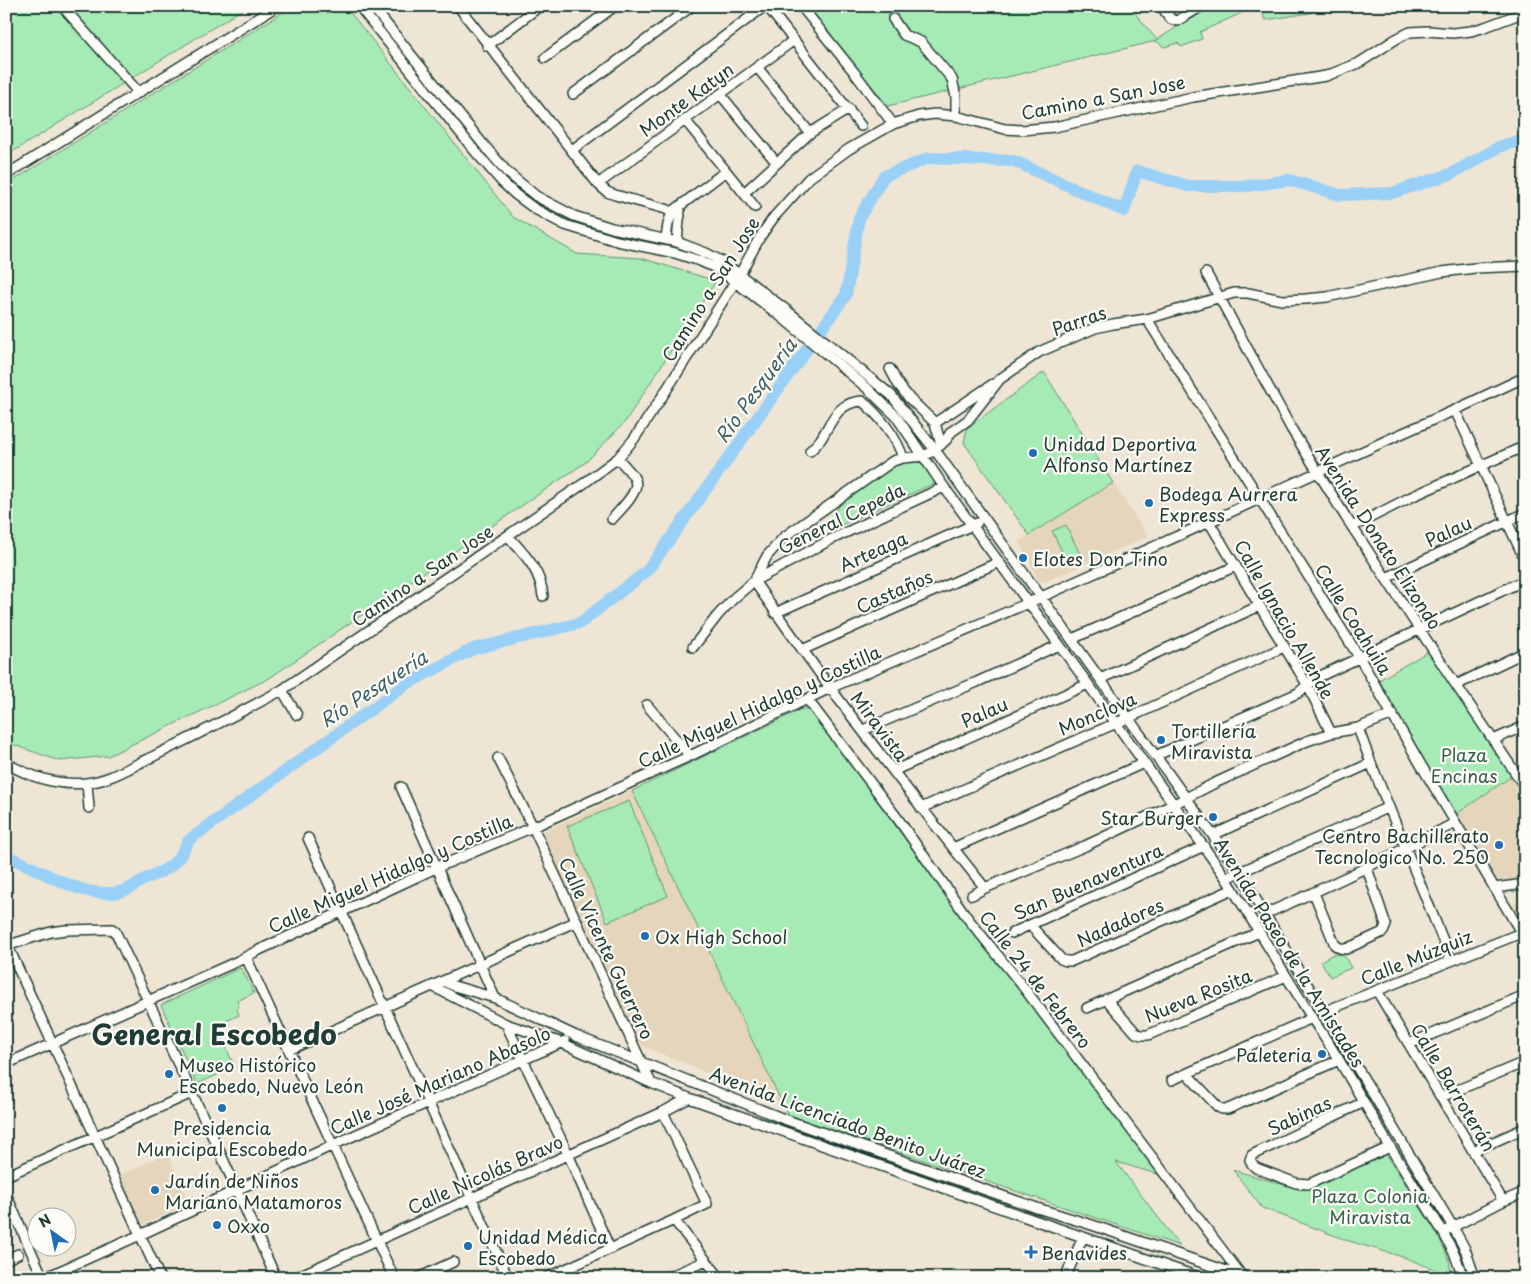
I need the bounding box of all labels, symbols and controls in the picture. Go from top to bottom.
street label: Monte Katyn [633,55,739,143]
street label: Camino a San Jose [1019,68,1187,126]
street label: Camino a San Jose [654,211,766,367]
street label: Parras [1048,298,1110,342]
water label: Río Pesquería [707,331,803,448]
place label: Unidad Deportiva Alfonso Martínez [1043,430,1197,478]
street label: Avenida Donato Elizondo [1309,439,1449,635]
marker: Unidad Deportiva Alfonso Martínez [1027,447,1039,459]
street label: General Cepeda [773,476,909,560]
place label: Bodega Aurrera Express [1159,480,1298,528]
marker: Bodega Aurrera Express [1143,497,1155,509]
street label: Palau [1420,508,1476,554]
street label: Camino a San Jose [345,517,499,633]
street label: Arteaga [835,524,912,578]
street label: Calle Ignacio Allende [1228,534,1342,704]
place label: Elotes Don Tino [1033,545,1168,572]
marker: Elotes Don Tino [1017,552,1029,564]
street label: Calle Coahuila [1309,558,1399,680]
street label: Castaños [851,562,937,620]
street label: Calle Miguel Hidalgo y Costilla [633,637,886,774]
water label: Río Pesquería [314,642,433,733]
street label: Monclova [1054,684,1140,742]
street label: Miravista [845,685,916,767]
street label: Palau [956,690,1012,734]
place label: Tortillería Miravista [1171,717,1257,765]
marker: Tortillería Miravista [1155,734,1167,746]
park label: Plaza Encinas [1431,741,1497,789]
place label: Star Burger [1100,804,1204,831]
street label: Calle Miguel Hidalgo y Costilla [263,806,517,939]
marker: Star Burger [1207,811,1219,823]
place label: Centro Bachillerato Tecnologico No. 250 [1314,822,1489,870]
street label: Avenida Paseo de la Amistades [1208,832,1372,1072]
street label: San Buenaventura [1009,836,1167,926]
marker: Centro Bachillerato Tecnologico No. 250 [1493,839,1505,851]
street label: Calle Vicente Guerrero [553,852,661,1044]
street label: Nadadores [1072,891,1168,953]
street label: Calle 24 de Febrero [973,904,1099,1054]
street label: Calle Múzquiz [1356,922,1476,992]
place label: Ox High School [655,923,787,950]
marker: Ox High School [639,930,651,942]
street label: Nueva Rosita [1140,961,1256,1029]
district label: General Escobedo [91,1012,337,1055]
street label: Calle Barroterán [1405,1018,1503,1156]
street label: Calle José Mariano Abasolo [325,1019,555,1141]
place label: Paleteria [1236,1041,1313,1068]
marker: Paleteria [1316,1048,1328,1060]
place label: Museo Histórico Escobedo, Nuevo León [179,1051,364,1099]
street label: Avenida Licenciado Benito Juárez [706,1059,990,1185]
marker: Museo Histórico Escobedo, Nuevo León [163,1068,175,1080]
street label: Sabinas [1263,1088,1335,1142]
marker: Presidencia Municipal Escobedo [216,1102,228,1114]
place label: Presidencia Municipal Escobedo [137,1114,307,1162]
street label: Calle Nicolás Bravo [403,1128,567,1220]
place label: Jardín de Niños Mariano Matamoros [165,1167,342,1215]
park label: Plaza Colonia Miravista [1311,1182,1429,1230]
marker: Jardín de Niños Mariano Matamoros [149,1184,161,1196]
north arrow [28,1206,78,1256]
text: N [34,1209,55,1233]
place label: Oxxo [227,1212,270,1239]
marker: Oxxo [211,1219,223,1231]
place label: Unidad Médica Escobedo [478,1223,609,1271]
place label: Benavides [1041,1239,1127,1266]
marker: Unidad Médica Escobedo [462,1240,474,1252]
marker: Benavides [1025,1246,1037,1258]

